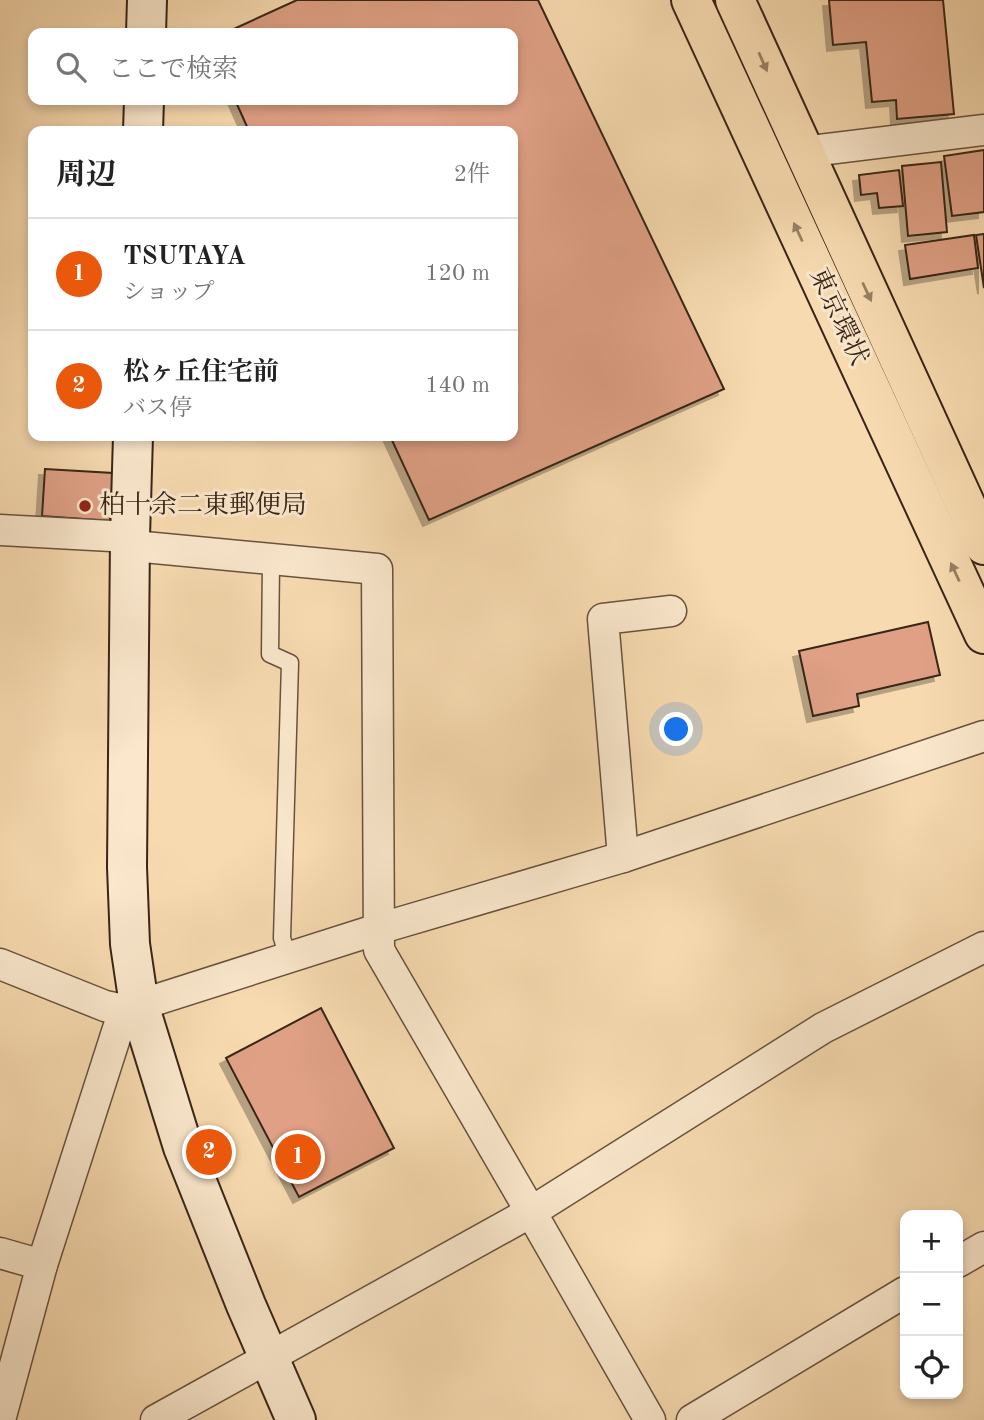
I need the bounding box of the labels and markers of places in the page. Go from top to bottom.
place label: 柏十余二東郵便局 [99,491,307,519]
marker: 柏十余二東郵便局 [77,498,93,514]
pin: 2 [186,1126,232,1178]
pin: 1 [275,1131,321,1183]

